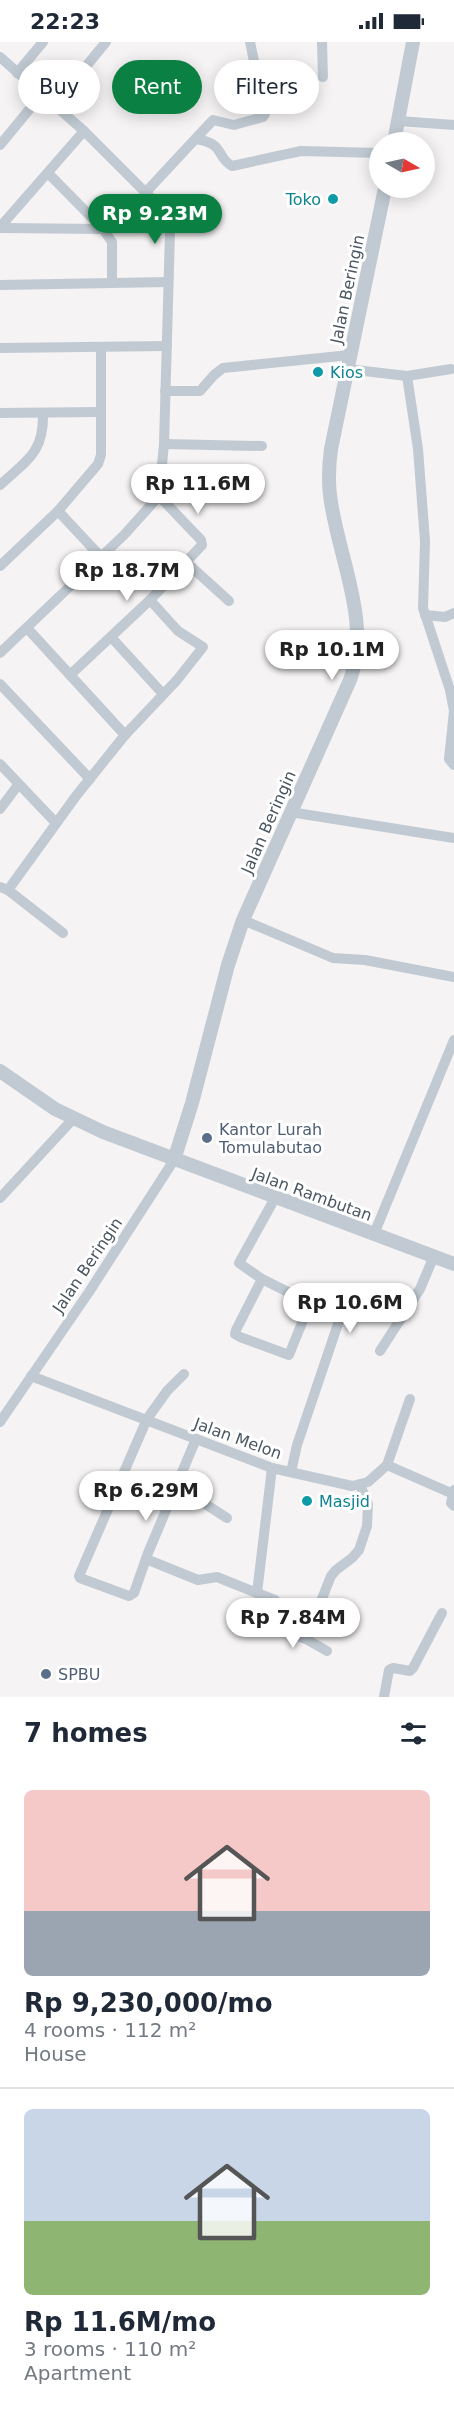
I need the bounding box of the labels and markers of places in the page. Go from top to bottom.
place label: Toko [285,190,321,209]
marker: Toko [326,192,340,206]
pin: Rp 9.23M [93,194,217,245]
place label: Kios [330,363,363,382]
marker: Kios [311,365,325,379]
pin: Rp 11.6M [136,464,260,515]
pin: Rp 18.7M [65,551,189,602]
pin: Rp 10.1M [270,630,394,681]
place label: Kantor Lurah Tomulabutao [218,1120,322,1157]
marker: Kantor Lurah Tomulabutao [200,1131,214,1145]
pin: Rp 10.6M [288,1283,412,1334]
pin: Rp 6.29M [84,1471,208,1522]
place label: Masjid [319,1492,370,1511]
marker: Masjid [300,1494,314,1508]
pin: Rp 7.84M [231,1598,355,1649]
place label: SPBU [58,1665,101,1684]
marker: SPBU [39,1667,53,1681]

